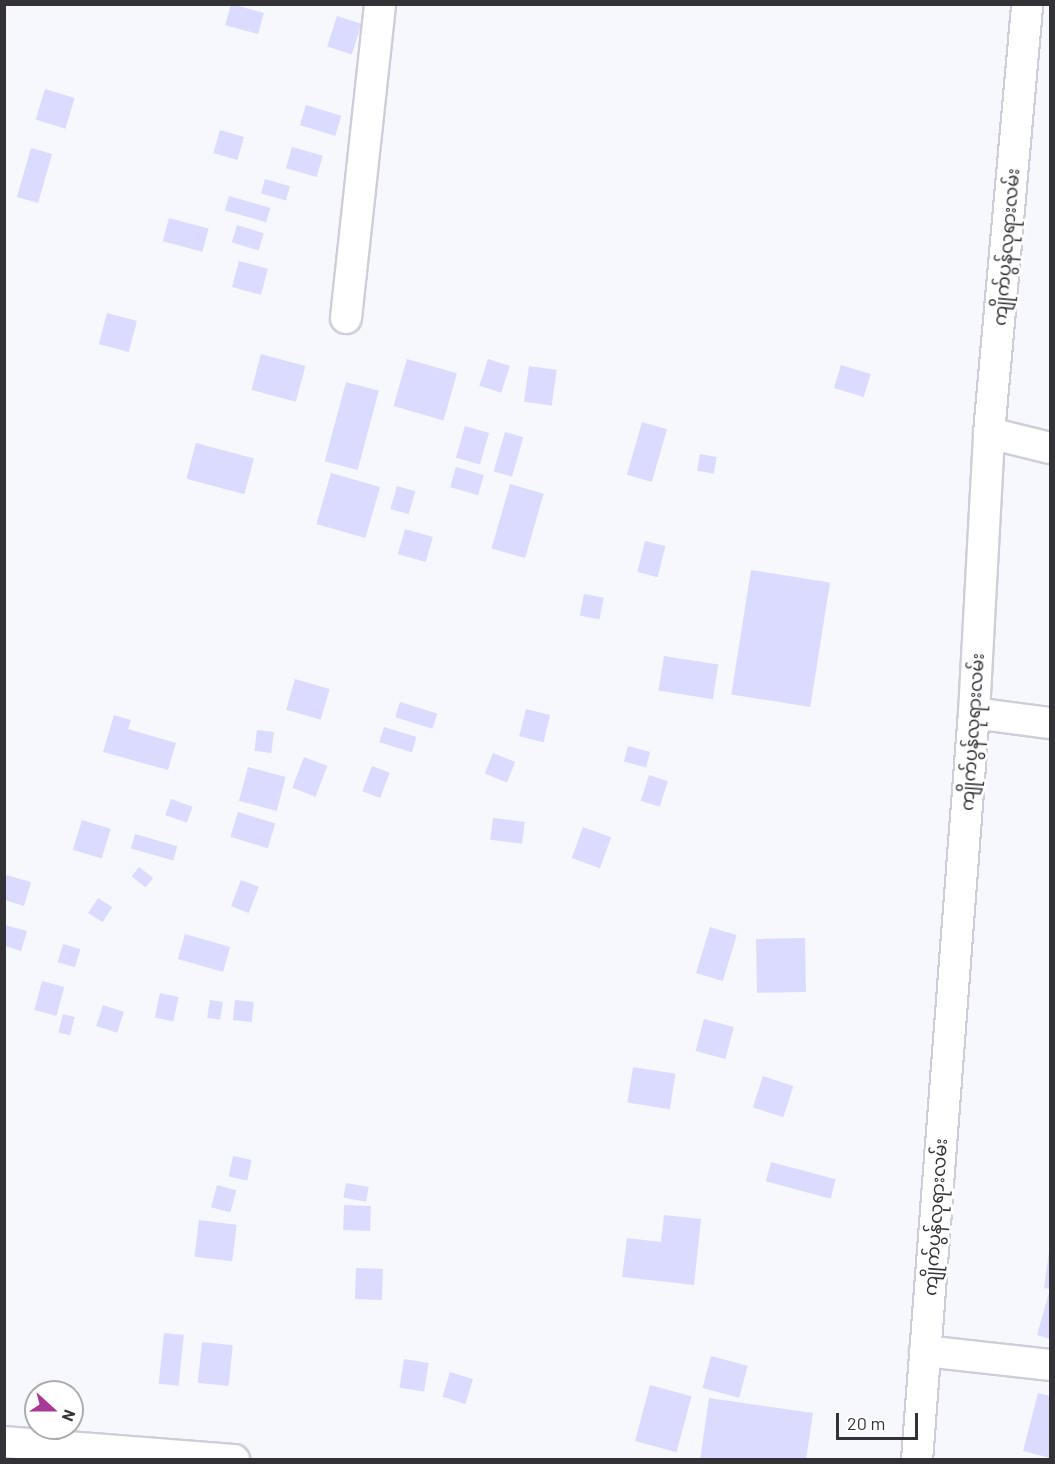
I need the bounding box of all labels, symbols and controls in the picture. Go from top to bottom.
street label: ကျိုက်ပွန်လုရားလမ်း [988,167,1024,327]
street label: ကျိုက်ပွန်လုရားလမ်း [956,652,988,812]
street label: ကျိုက်ပွန်လုရားလမ်း [919,1137,951,1297]
north arrow [24,1380,84,1440]
scale bar [839,1401,922,1439]
text: N [59,1408,80,1424]
text: 20 m [847,1412,885,1434]

